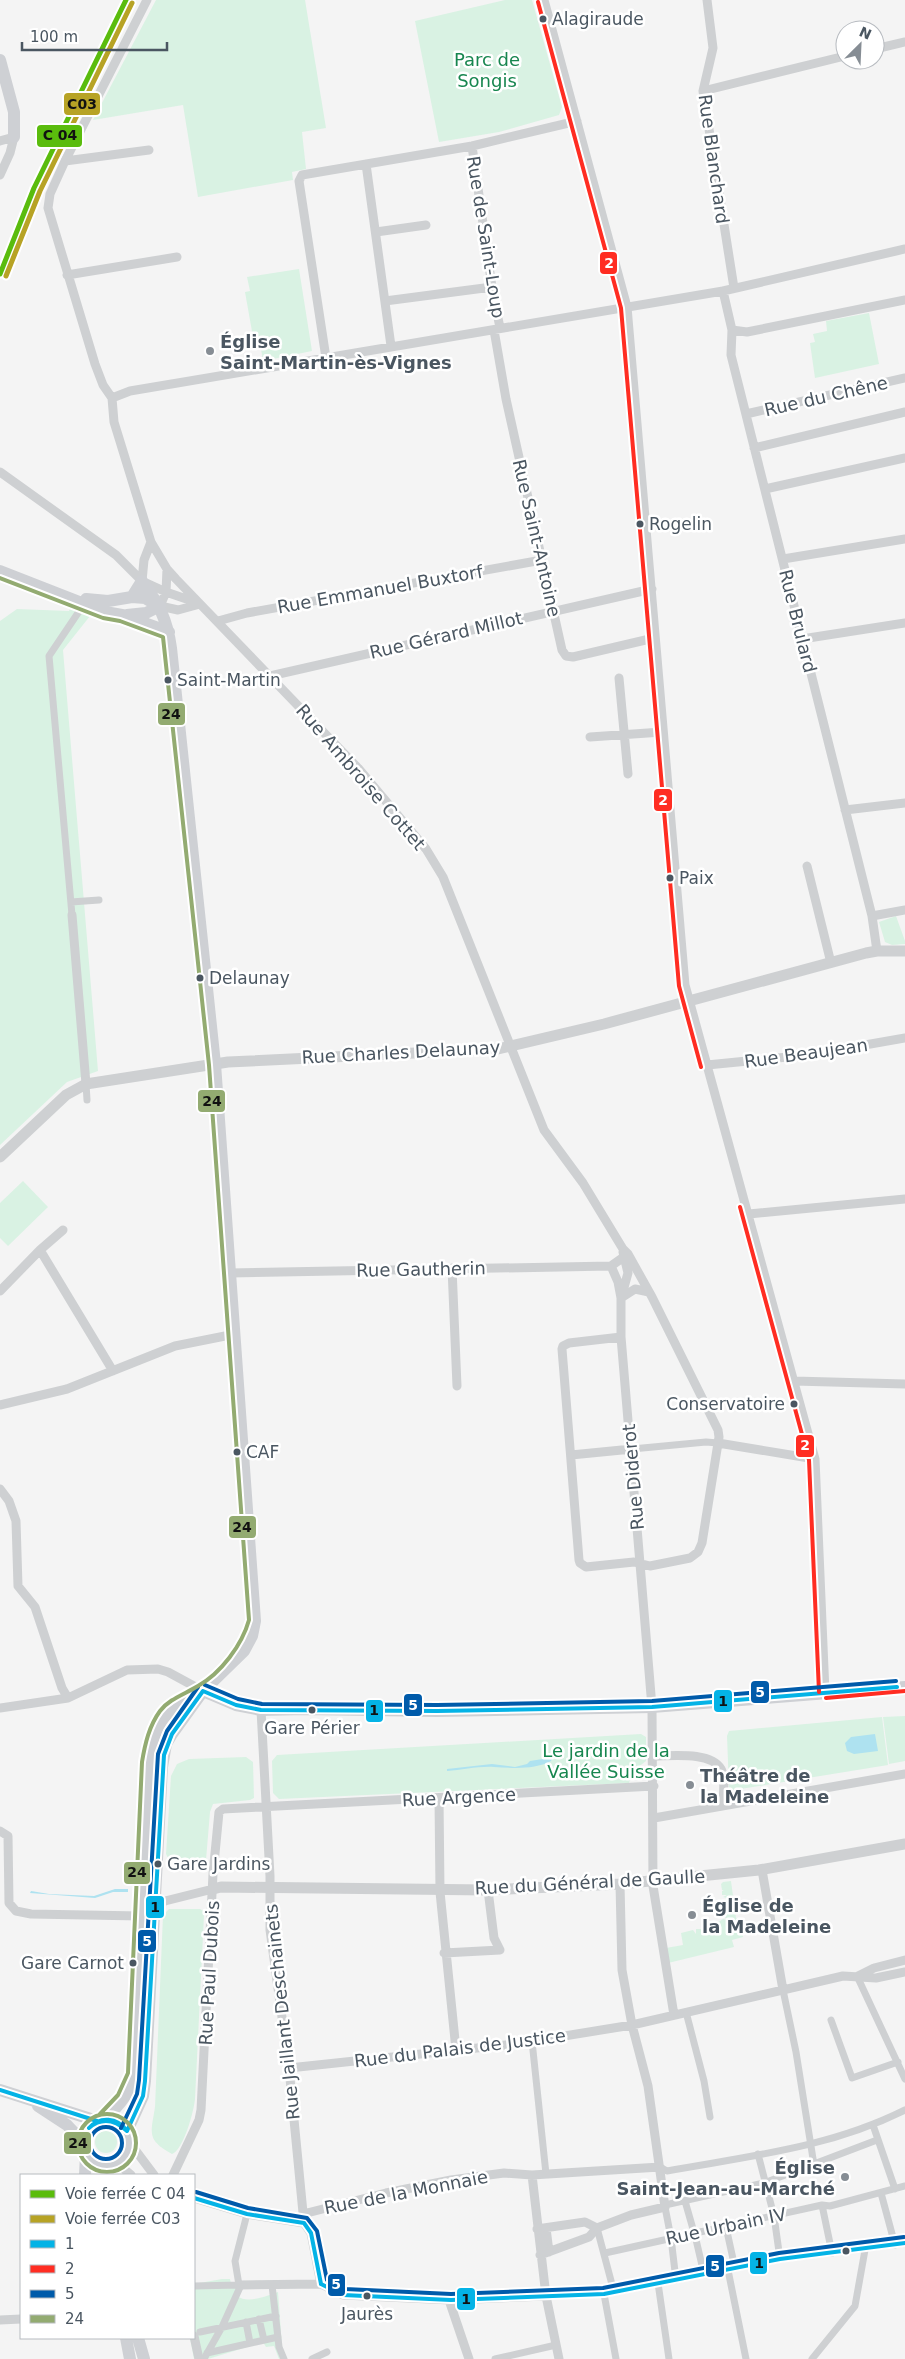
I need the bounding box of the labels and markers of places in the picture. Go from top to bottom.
place label: Alagiraude [552,9,644,29]
marker: Alagiraude [538,14,548,24]
place label: Église Saint-Martin-ès-Vignes [220,331,452,373]
marker: Église Saint-Martin-ès-Vignes [204,345,216,357]
place label: Rogelin [649,514,712,534]
marker: Rogelin [635,519,645,529]
place label: Saint-Martin [177,670,281,690]
marker: Saint-Martin [163,675,173,685]
place label: Paix [679,868,714,888]
marker: Paix [665,873,675,883]
place label: Delaunay [209,968,290,988]
marker: Delaunay [195,973,205,983]
place label: Conservatoire [666,1394,785,1414]
marker: Conservatoire [789,1399,799,1409]
place label: CAF [246,1442,279,1462]
marker: CAF [232,1447,242,1457]
marker: Gare Périer [307,1705,317,1715]
place label: Gare Périer [264,1718,360,1738]
place label: Théâtre de la Madeleine [700,1765,829,1807]
marker: Théâtre de la Madeleine [684,1779,696,1791]
place label: Gare Jardins [167,1854,270,1874]
marker: Gare Jardins [153,1859,163,1869]
place label: Église de la Madeleine [702,1895,831,1937]
marker: Église de la Madeleine [686,1909,698,1921]
place label: Gare Carnot [21,1953,124,1973]
marker: Gare Carnot [128,1958,138,1968]
place label: Église Saint-Jean-au-Marché [616,2157,835,2199]
marker: Église Saint-Jean-au-Marché [839,2171,851,2183]
unlabelled marker [841,2246,851,2256]
marker: Jaurès [362,2291,372,2301]
place label: Jaurès [340,2304,393,2324]

